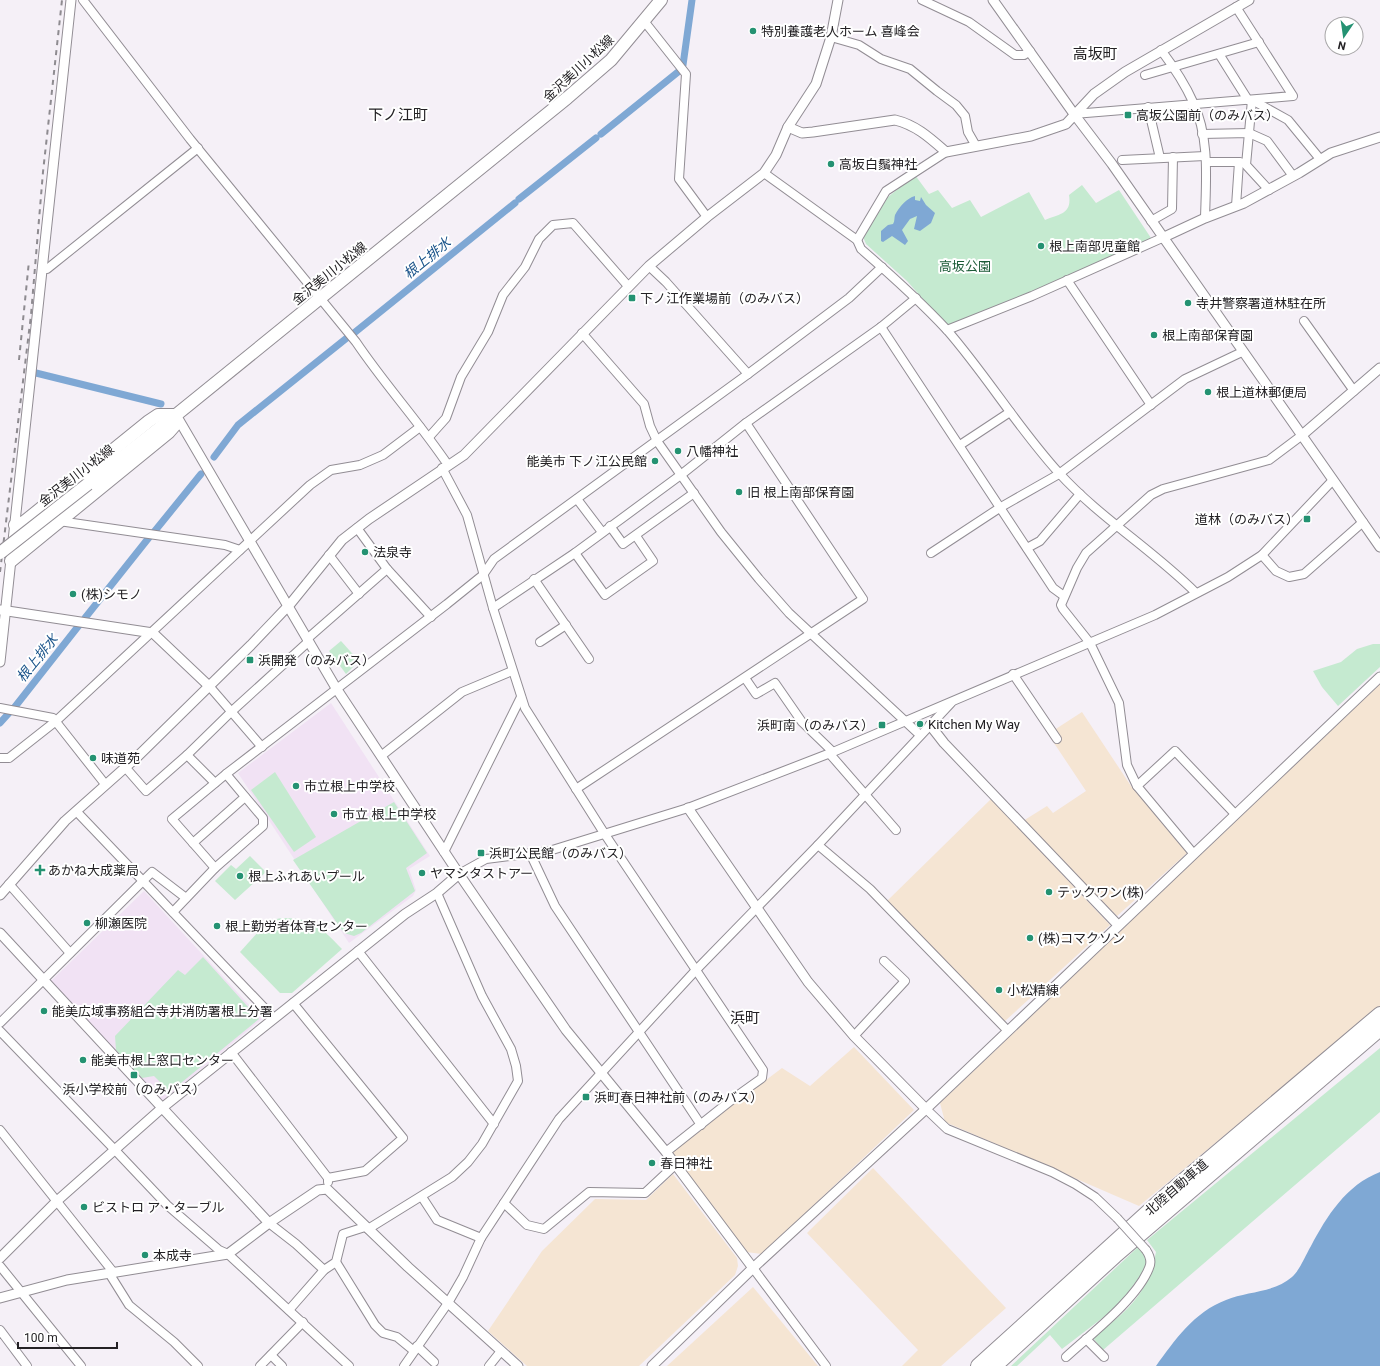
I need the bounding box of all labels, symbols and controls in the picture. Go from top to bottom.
north arrow [1324,16,1364,56]
place label: 特別養護老人ホーム 喜峰会 [761,24,920,39]
marker: 特別養護老人ホーム 喜峰会 [748,26,758,36]
street label: 金沢美川小松線 [540,32,617,105]
text: N [1336,38,1347,52]
district label: 高坂町 [1072,45,1118,63]
district label: 下ノ江町 [368,106,428,124]
place label: 高坂公園前（のみバス） [1136,108,1279,123]
marker: 高坂公園前（のみバス） [1123,110,1133,120]
place label: 高坂白鬚神社 [839,157,917,172]
marker: 高坂白鬚神社 [826,159,836,169]
water label: 根上排水 [400,233,455,282]
street label: 金沢美川小松線 [289,239,369,308]
place label: 根上南部児童館 [1049,239,1140,254]
marker: 根上南部児童館 [1036,241,1046,251]
park label: 高坂公園 [939,259,991,274]
place label: 下ノ江作業場前（のみバス） [640,291,809,306]
marker: 下ノ江作業場前（のみバス） [627,293,637,303]
place label: 寺井警察署道林駐在所 [1196,296,1326,311]
marker: 寺井警察署道林駐在所 [1183,298,1193,308]
place label: 根上南部保育園 [1162,328,1253,343]
marker: 根上南部保育園 [1149,330,1159,340]
place label: 根上道林郵便局 [1216,385,1307,400]
marker: 根上道林郵便局 [1203,387,1213,397]
street label: 金沢美川小松線 [36,441,117,509]
place label: 八幡神社 [686,444,738,459]
marker: 八幡神社 [673,446,683,456]
place label: 能美市 下ノ江公民館 [527,454,647,469]
marker: 能美市 下ノ江公民館 [650,456,660,466]
place label: 旧 根上南部保育園 [747,485,854,500]
marker: 旧 根上南部保育園 [734,487,744,497]
place label: 道林（のみバス） [1195,512,1299,527]
marker: 道林（のみバス） [1302,514,1312,524]
place label: 法泉寺 [373,545,412,560]
marker: 法泉寺 [360,547,370,557]
place label: (株)シモノ [81,587,142,602]
marker: (株)シモノ [68,589,78,599]
water label: 根上排水 [13,630,62,685]
place label: 浜開発（のみバス） [258,653,375,668]
marker: 浜開発（のみバス） [245,655,255,665]
place label: Kitchen My Way [928,717,1020,732]
place label: 浜町南（のみバス） [757,718,874,733]
marker: Kitchen My Way [915,719,925,729]
marker: 浜町南（のみバス） [877,720,887,730]
place label: 味道苑 [101,751,140,766]
marker: 味道苑 [88,753,98,763]
place label: 市立根上中学校 [304,779,395,794]
marker: 市立根上中学校 [291,781,301,791]
place label: 市立 根上中学校 [342,807,436,822]
marker: 市立 根上中学校 [329,809,339,819]
place label: 浜町公民館（のみバス） [489,846,632,861]
marker: 浜町公民館（のみバス） [476,848,486,858]
place label: あかね大成薬局 [48,863,139,878]
marker: あかね大成薬局 [35,865,45,875]
place label: ヤマシタストアー [430,866,533,881]
marker: ヤマシタストアー [417,868,427,878]
place label: 根上ふれあいプール [248,869,365,884]
marker: 根上ふれあいプール [235,871,245,881]
place label: テックワン(株) [1057,885,1144,900]
marker: テックワン(株) [1044,887,1054,897]
place label: 柳瀬医院 [95,916,147,931]
marker: 柳瀬医院 [82,918,92,928]
place label: 根上勤労者体育センター [225,919,368,934]
marker: 根上勤労者体育センター [212,921,222,931]
place label: (株)コマクソン [1038,931,1125,946]
marker: (株)コマクソン [1025,933,1035,943]
place label: 小松精練 [1007,983,1059,998]
marker: 小松精練 [994,985,1004,995]
place label: 能美広域事務組合寺井消防署根上分署 [52,1004,273,1019]
marker: 能美広域事務組合寺井消防署根上分署 [39,1006,49,1016]
district label: 浜町 [730,1009,760,1027]
place label: 能美市根上窓口センター [91,1053,234,1068]
marker: 能美市根上窓口センター [78,1055,88,1065]
marker: 浜小学校前（のみバス） [129,1070,139,1080]
place label: 浜小学校前（のみバス） [62,1082,206,1097]
place label: 浜町春日神社前（のみバス） [594,1090,763,1105]
marker: 浜町春日神社前（のみバス） [581,1092,591,1102]
place label: 春日神社 [660,1156,712,1171]
street label: 北陸自動車道 [1142,1156,1211,1219]
marker: 春日神社 [647,1158,657,1168]
place label: ビストロ ア・ターブル [92,1200,224,1215]
marker: ビストロ ア・ターブル [79,1202,89,1212]
place label: 本成寺 [153,1248,192,1263]
marker: 本成寺 [140,1250,150,1260]
scale bar [18,1324,117,1350]
text: 100 m [24,1331,58,1345]

